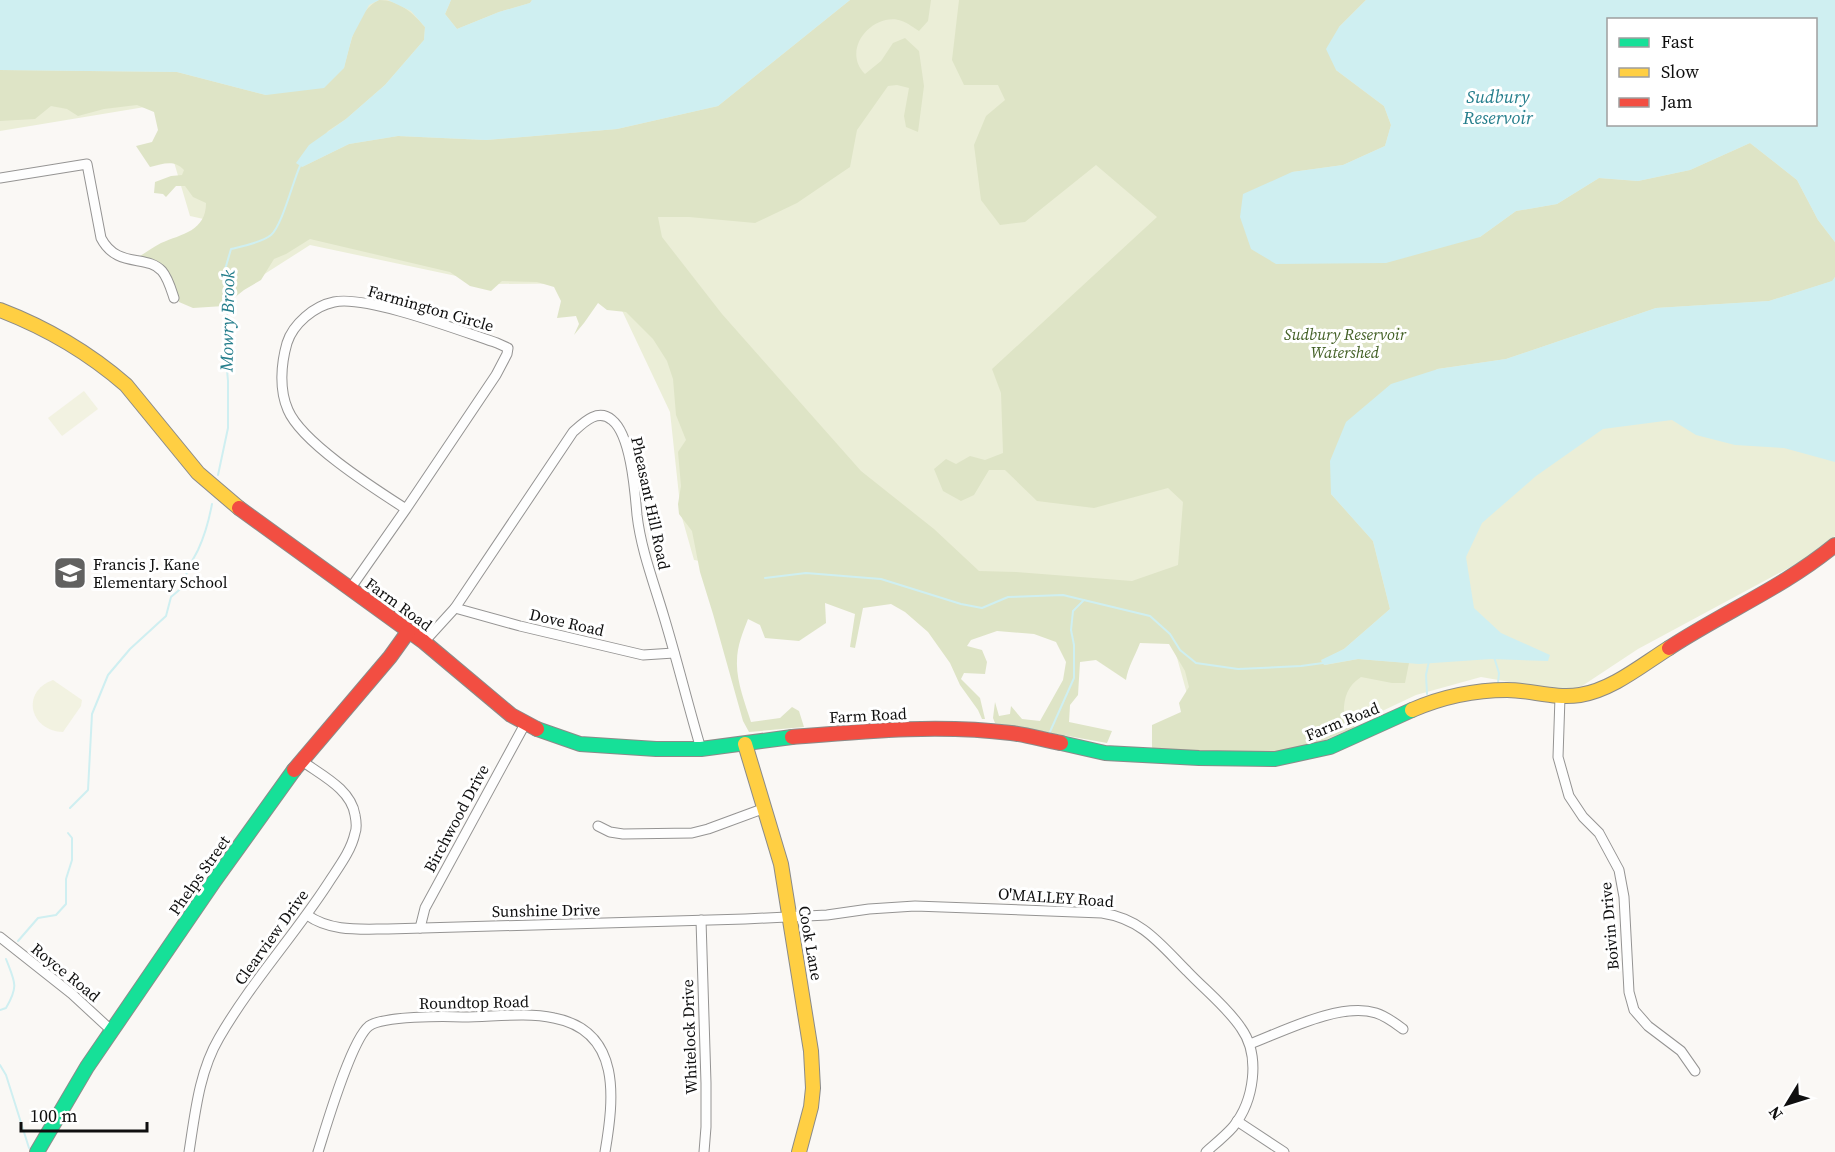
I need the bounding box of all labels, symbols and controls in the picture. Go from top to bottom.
legend [1607,18,1817,126]
text: Fast [1661,29,1694,54]
text: Slow [1661,59,1699,84]
water label: Sudbury Reservoir [1462,84,1534,130]
text: Jam [1660,89,1693,114]
water label: Mowry Brook [214,270,240,373]
street label: Farmington Circle [365,280,497,336]
park label: Sudbury Reservoir Watershed [1284,323,1407,363]
street label: Pheasant Hill Road [626,434,676,572]
place label: Francis J. Kane Elementary School [93,553,228,593]
school or university icon: Francis J. Kane Elementary School [52,555,88,591]
street label: Farm Road [361,572,437,636]
street label: Dove Road [527,603,607,641]
street label: Farm Road [1302,696,1382,746]
street label: Farm Road [829,702,907,728]
street label: Birchwood Drive [418,760,494,876]
street label: Phelps Street [163,830,235,919]
street label: Boivin Drive [1594,881,1624,971]
street label: O'MALLEY Road [997,882,1115,912]
street label: Clearview Drive [229,885,313,989]
street label: Sunshine Drive [492,898,600,922]
street label: Cook Lane [794,904,828,982]
street label: Royce Road [27,937,105,1007]
street label: Whitelock Drive [676,979,702,1095]
street label: Roundtop Road [419,990,529,1014]
north arrow [1757,1074,1817,1134]
scale bar [21,1095,147,1133]
text: N [1763,1102,1787,1125]
text: 100 m [30,1103,77,1128]

